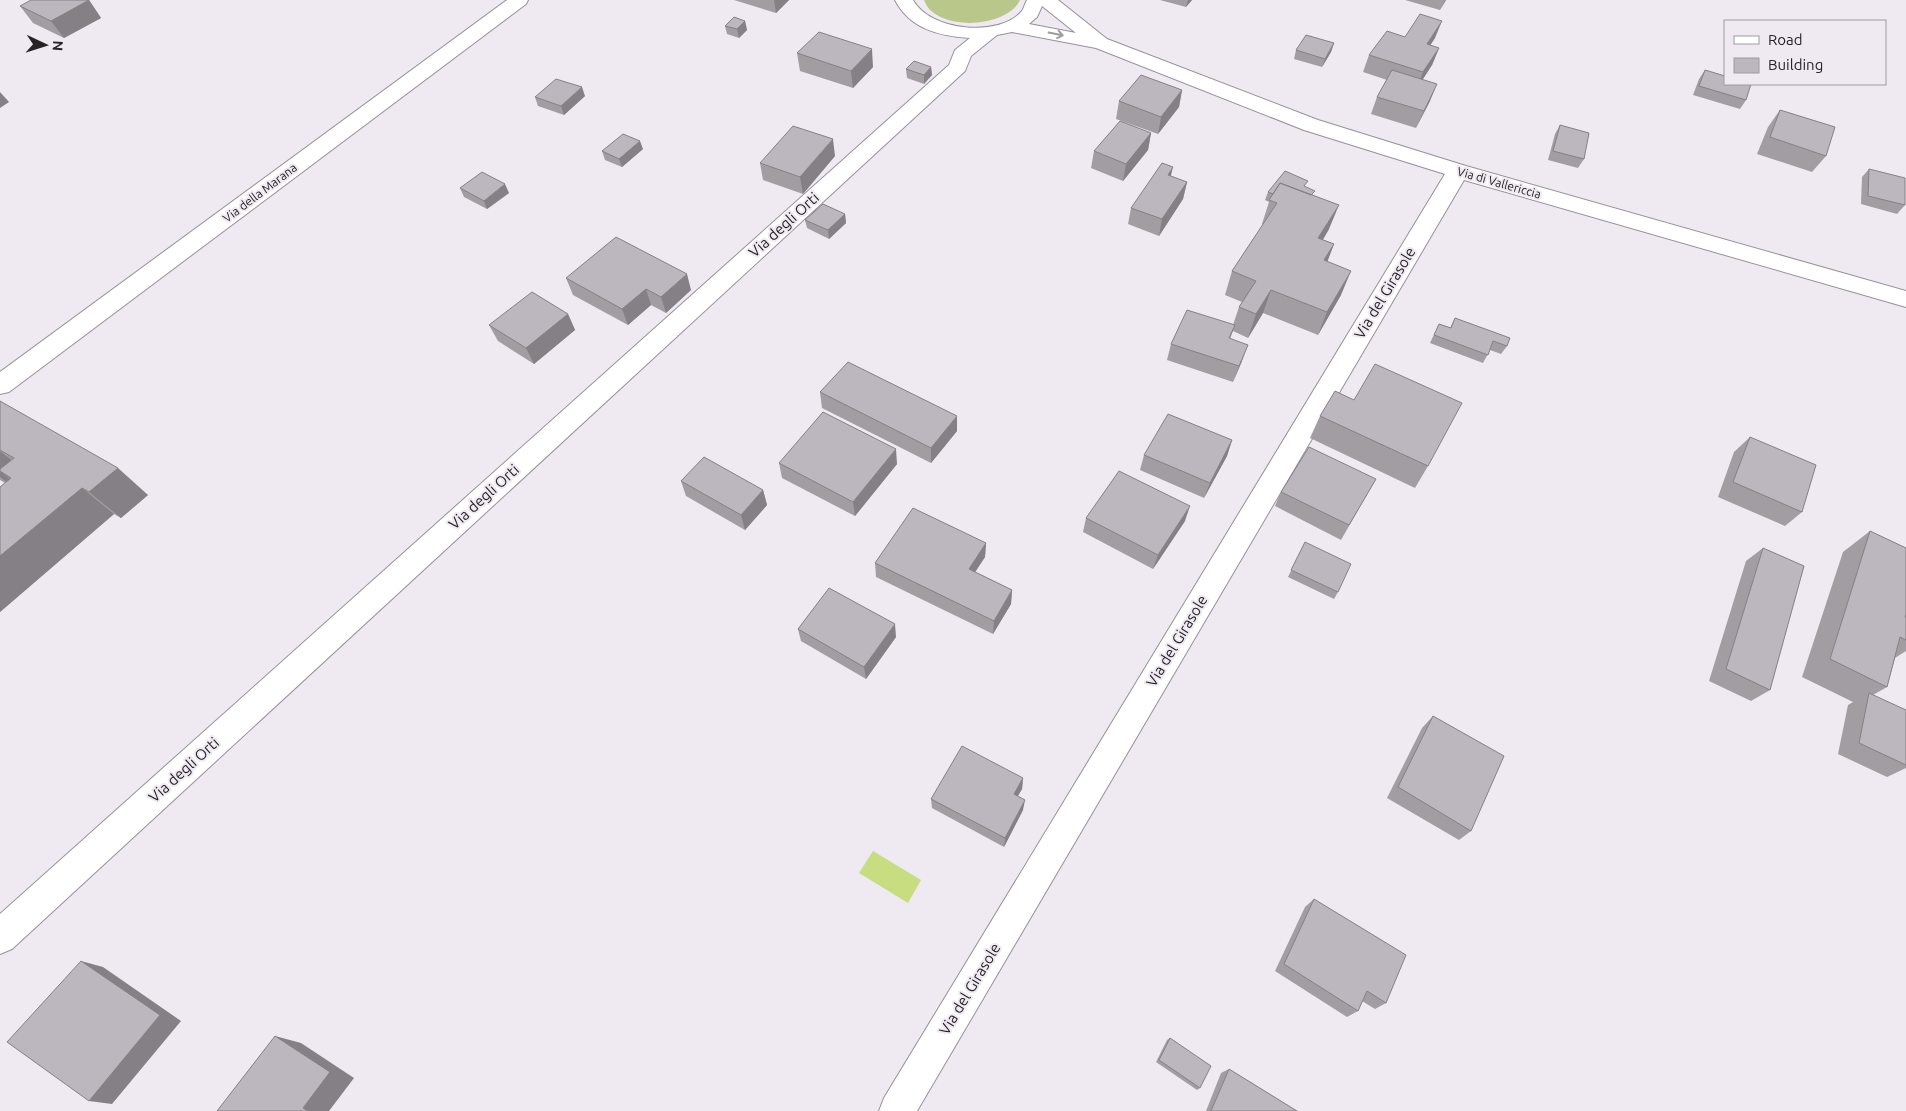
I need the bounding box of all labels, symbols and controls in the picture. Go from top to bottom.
north arrow [20,20,70,70]
legend [1724,20,1886,85]
one-way arrow [1047,30,1063,40]
text: Road [1768,31,1803,48]
text: N [50,40,66,52]
text: Building [1768,56,1823,73]
street label: Via della Marana [220,161,299,225]
street label: Via di Vallericcia [1456,164,1543,201]
street label: Via degli Orti [745,189,822,261]
street label: Via del Girasole [1351,244,1419,342]
street label: Via degli Orti [445,461,522,533]
street label: Via del Girasole [1143,592,1211,690]
street label: Via degli Orti [145,734,222,806]
street label: Via del Girasole [936,940,1004,1038]

